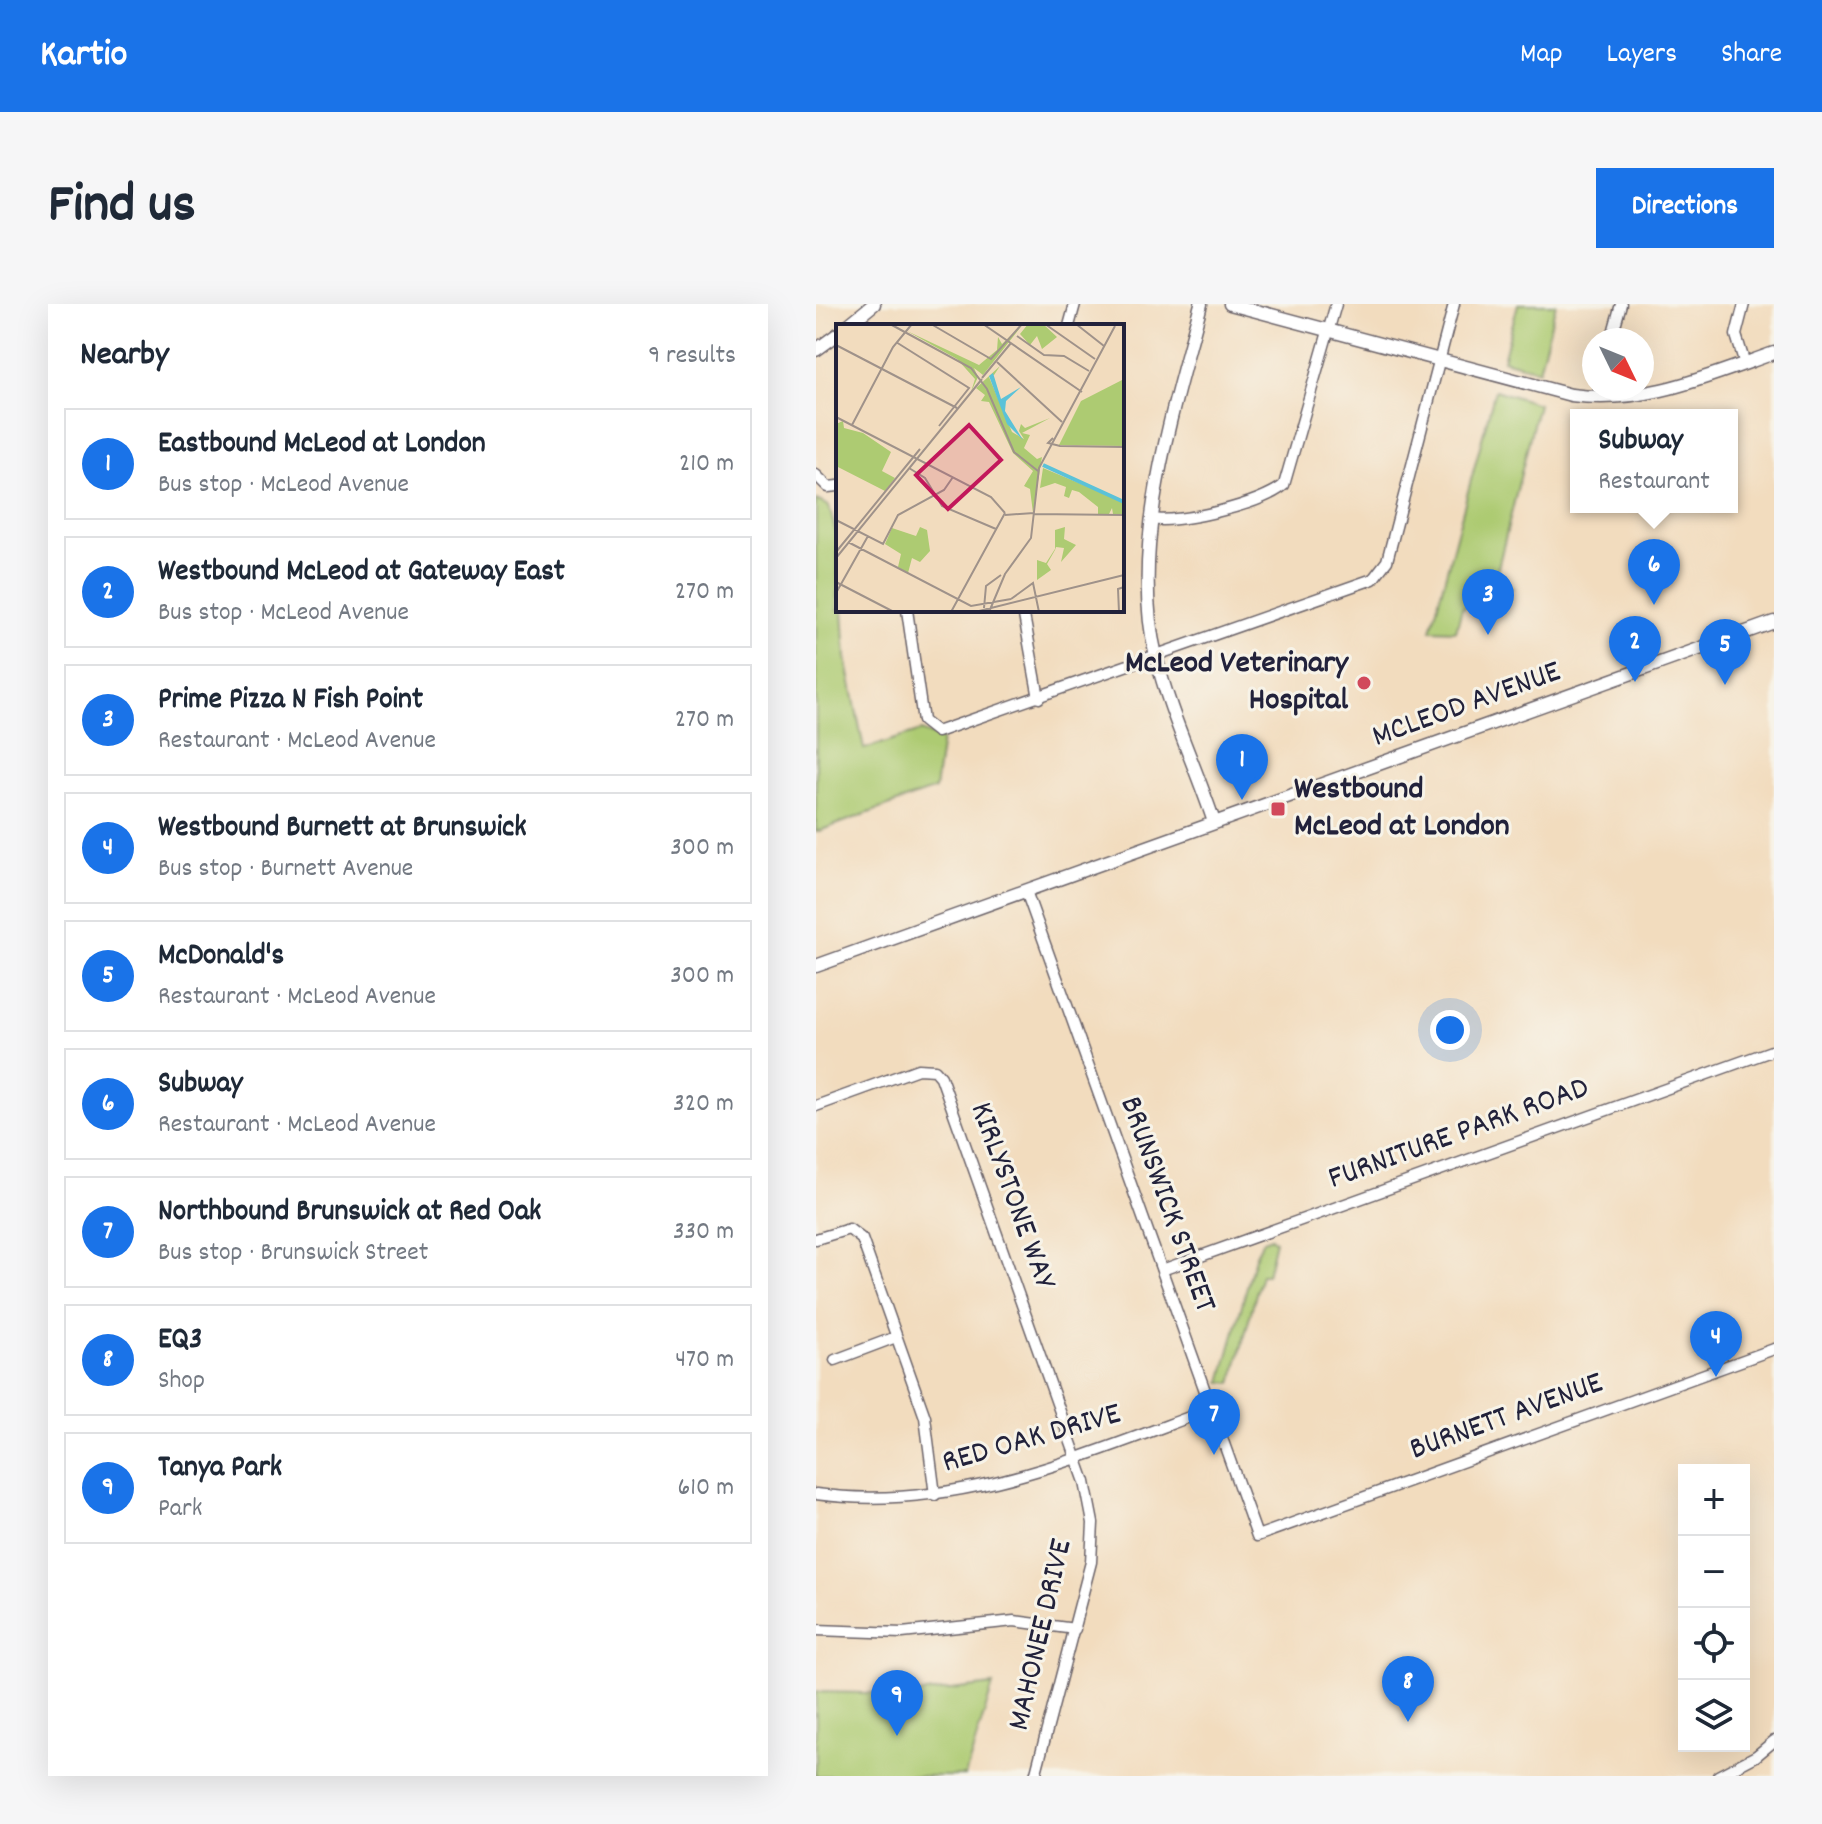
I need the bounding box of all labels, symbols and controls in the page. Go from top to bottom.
text: Kartio [40,29,127,84]
text: Map [1520,36,1563,76]
text: Layers [1607,36,1677,76]
text: Share [1721,36,1782,76]
text: Find us [48,168,196,248]
button: Directions [1596,168,1774,248]
inset map [836,324,1124,612]
north arrow [1582,328,1654,400]
text: Nearby [80,332,169,381]
text: 9 results [648,338,736,375]
popup [1570,409,1738,513]
text: Subway [1598,421,1683,464]
text: Eastbound McLeod at London [158,424,486,467]
text: 1 [105,446,111,483]
text: 210 m [679,446,734,483]
text: Restaurant [1598,464,1710,501]
text: Bus stop · McLeod Avenue [158,467,409,504]
pin: 6 [1628,539,1680,605]
text: Westbound McLeod at Gateway East [158,552,565,595]
pin: 3 [1462,569,1514,635]
text: 2 [102,574,114,611]
text: 270 m [675,574,734,611]
text: Bus stop · McLeod Avenue [158,595,409,632]
pin: 2 [1609,616,1661,682]
pin: 5 [1699,619,1751,685]
place label: McLeod Veterinary Hospital [1125,642,1349,725]
street label: MCLEOD AVENUE [1366,650,1568,761]
marker: McLeod Veterinary Hospital [1355,674,1373,692]
text: Prime Pizza N Fish Point [158,680,423,723]
text: 3 [102,702,114,739]
text: 270 m [675,702,734,739]
text: Restaurant · McLeod Avenue [158,723,436,760]
pin: 1 [1216,734,1268,800]
place label: Westbound McLeod at London [1294,768,1510,851]
marker: Westbound McLeod at London [1269,800,1287,818]
text: Westbound Burnett at Brunswick [158,808,527,851]
text: 4 [103,830,113,867]
text: 300 m [670,830,734,867]
text: Bus stop · Burnett Avenue [158,851,413,888]
text: McDonald's [158,936,284,979]
text: 5 [102,958,114,995]
text: 300 m [670,958,734,995]
text: Restaurant · McLeod Avenue [158,979,436,1016]
your location [1430,1010,1470,1050]
text: Subway [158,1064,243,1107]
street label: FURNITURE PARK ROAD [1322,1066,1596,1204]
text: 6 [102,1086,114,1123]
text: 320 m [673,1086,734,1123]
street label: BRUNSWICK STREET [1106,1091,1226,1320]
street label: KIRLYSTONE WAY [956,1096,1066,1297]
text: Restaurant · McLeod Avenue [158,1107,436,1144]
text: Northbound Brunswick at Red Oak [158,1192,541,1235]
text: 7 [103,1214,113,1251]
text: 330 m [673,1214,734,1251]
text: Bus stop · Brunswick Street [158,1235,428,1272]
pin: 4 [1690,1311,1742,1377]
text: EQ3 [158,1320,202,1363]
text: 8 [103,1342,113,1379]
text: 470 m [675,1342,734,1379]
street label: BURNETT AVENUE [1404,1362,1610,1474]
text: Shop [158,1363,205,1400]
pin: 7 [1188,1389,1240,1455]
street label: RED OAK DRIVE [937,1392,1127,1487]
text: Tanya Park [158,1448,282,1491]
map controls [1678,1464,1750,1752]
button: + [1678,1464,1750,1536]
text: 9 [102,1470,114,1507]
text: 610 m [678,1470,734,1507]
text: Park [158,1491,202,1528]
street label: MAHONEE DRIVE [998,1534,1086,1735]
button: − [1678,1536,1750,1608]
button: locate [1678,1608,1750,1680]
pin: 8 [1382,1656,1434,1722]
pin: 9 [871,1670,923,1736]
button: layers [1678,1680,1750,1752]

